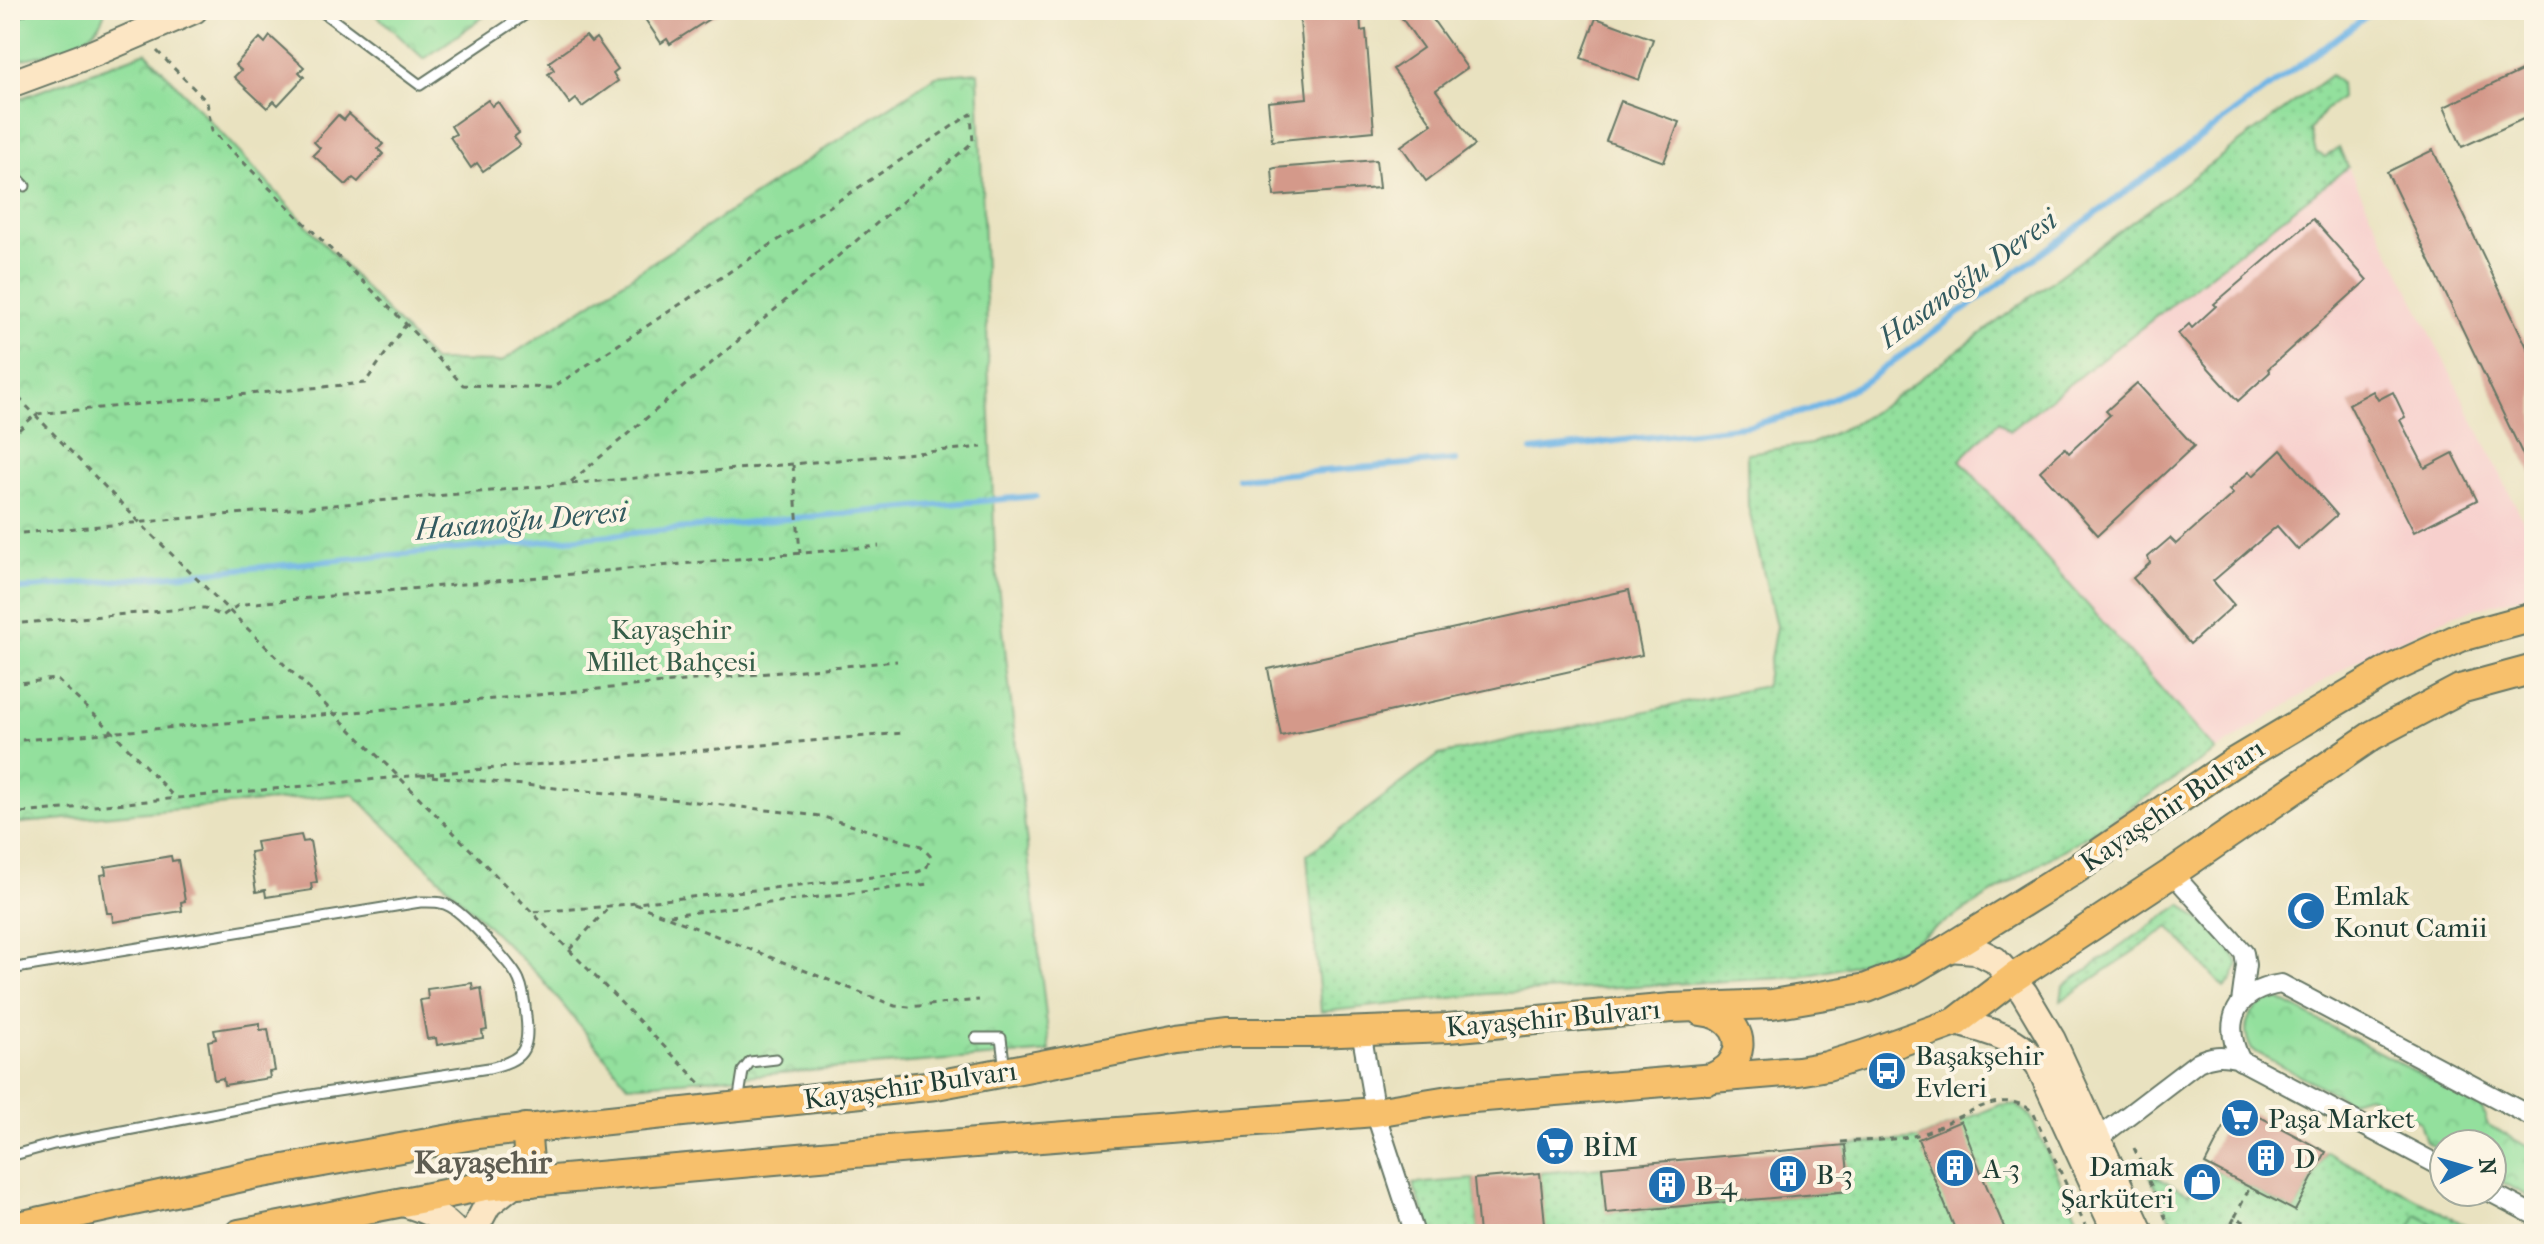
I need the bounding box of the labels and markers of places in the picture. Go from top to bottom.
place label: Emlak Konut Camii [2334,879,2487,944]
mosque icon: Emlak Konut Camii [2285,890,2327,932]
place label: Başakşehir Evleri [1915,1039,2044,1104]
bus stop icon: Başakşehir Evleri [1866,1050,1908,1092]
supermarket icon: Paşa Market [2219,1097,2261,1139]
place label: Paşa Market [2268,1102,2415,1135]
supermarket icon: BİM [1534,1125,1576,1167]
place label: BİM [1583,1130,1638,1163]
building icon: D [2245,1137,2287,1179]
place label: D [2294,1142,2315,1175]
building icon: A-3 [1934,1147,1976,1189]
place label: Damak Şarküteri [2061,1150,2175,1215]
place label: A-3 [1982,1152,2020,1185]
building icon: B-3 [1767,1153,1809,1195]
place label: B-3 [1816,1158,1853,1191]
shop icon: Damak Şarküteri [2181,1161,2223,1203]
building icon: B-4 [1646,1164,1688,1206]
place label: B-4 [1695,1169,1738,1202]

